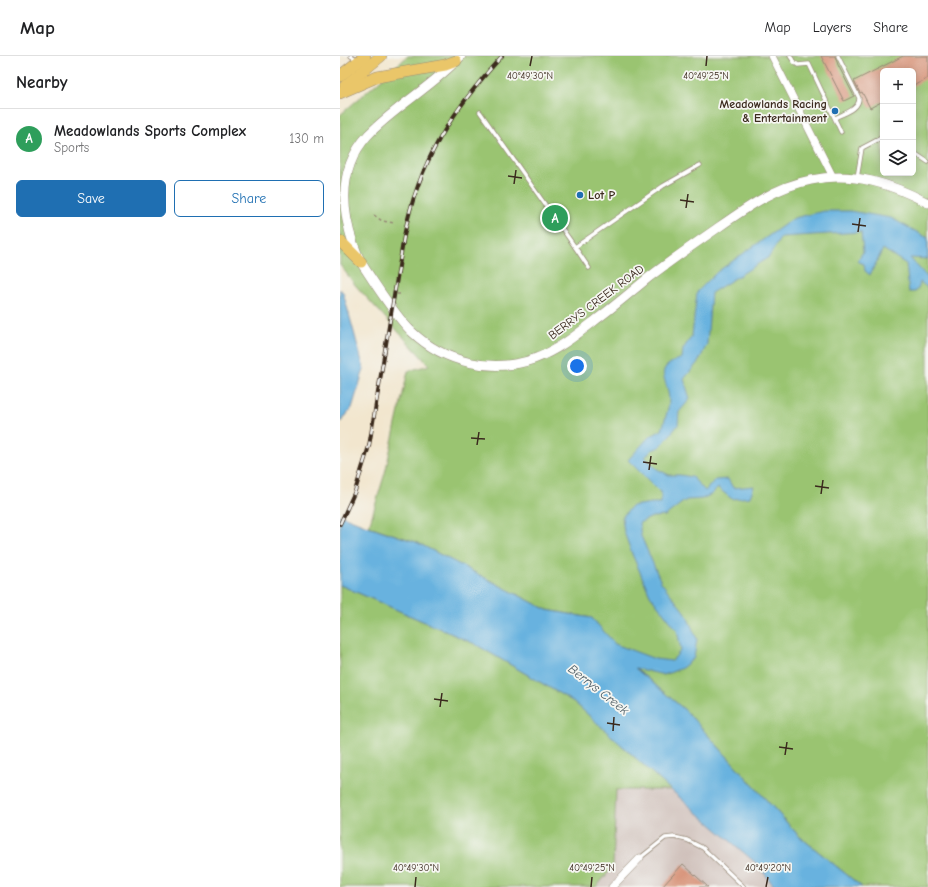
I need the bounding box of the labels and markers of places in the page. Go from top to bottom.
place label: Meadowlands Racing & Entertainment [720,97,828,125]
marker: Meadowlands Racing & Entertainment [830,106,840,116]
place label: Lot P [588,188,616,202]
marker: Lot P [575,190,585,200]
pin: A [542,203,568,233]

